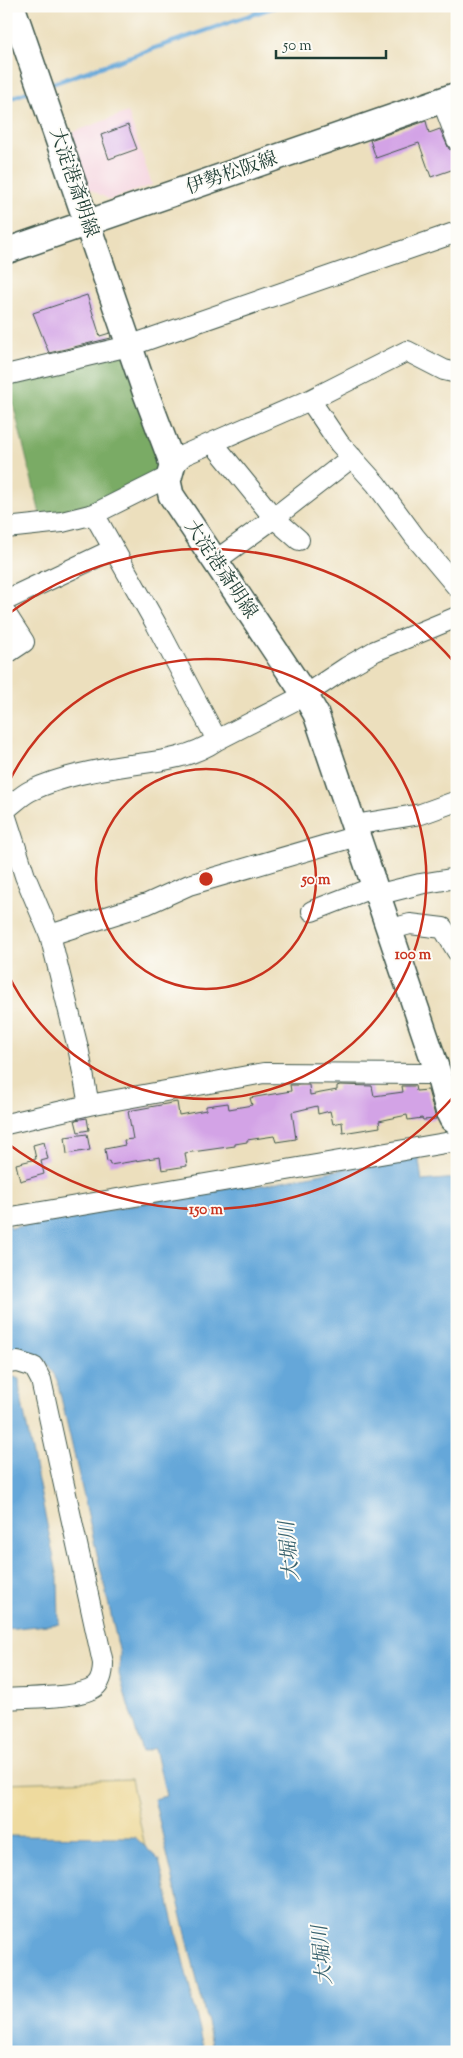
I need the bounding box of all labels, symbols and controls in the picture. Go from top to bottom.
scale bar [276,28,386,60]
text: 50 m [282,36,312,57]
street label: 大淀港斎明線 [42,125,104,241]
street label: 伊勢松阪線 [183,146,281,202]
street label: 大淀港斎明線 [177,515,263,625]
centre of rings [197,870,215,888]
text: 50 m [301,870,331,891]
text: 100 m [395,945,432,966]
text: 150 m [189,1200,223,1221]
water label: 大堀川 [274,1518,308,1582]
water label: 大堀川 [307,1922,341,1986]

